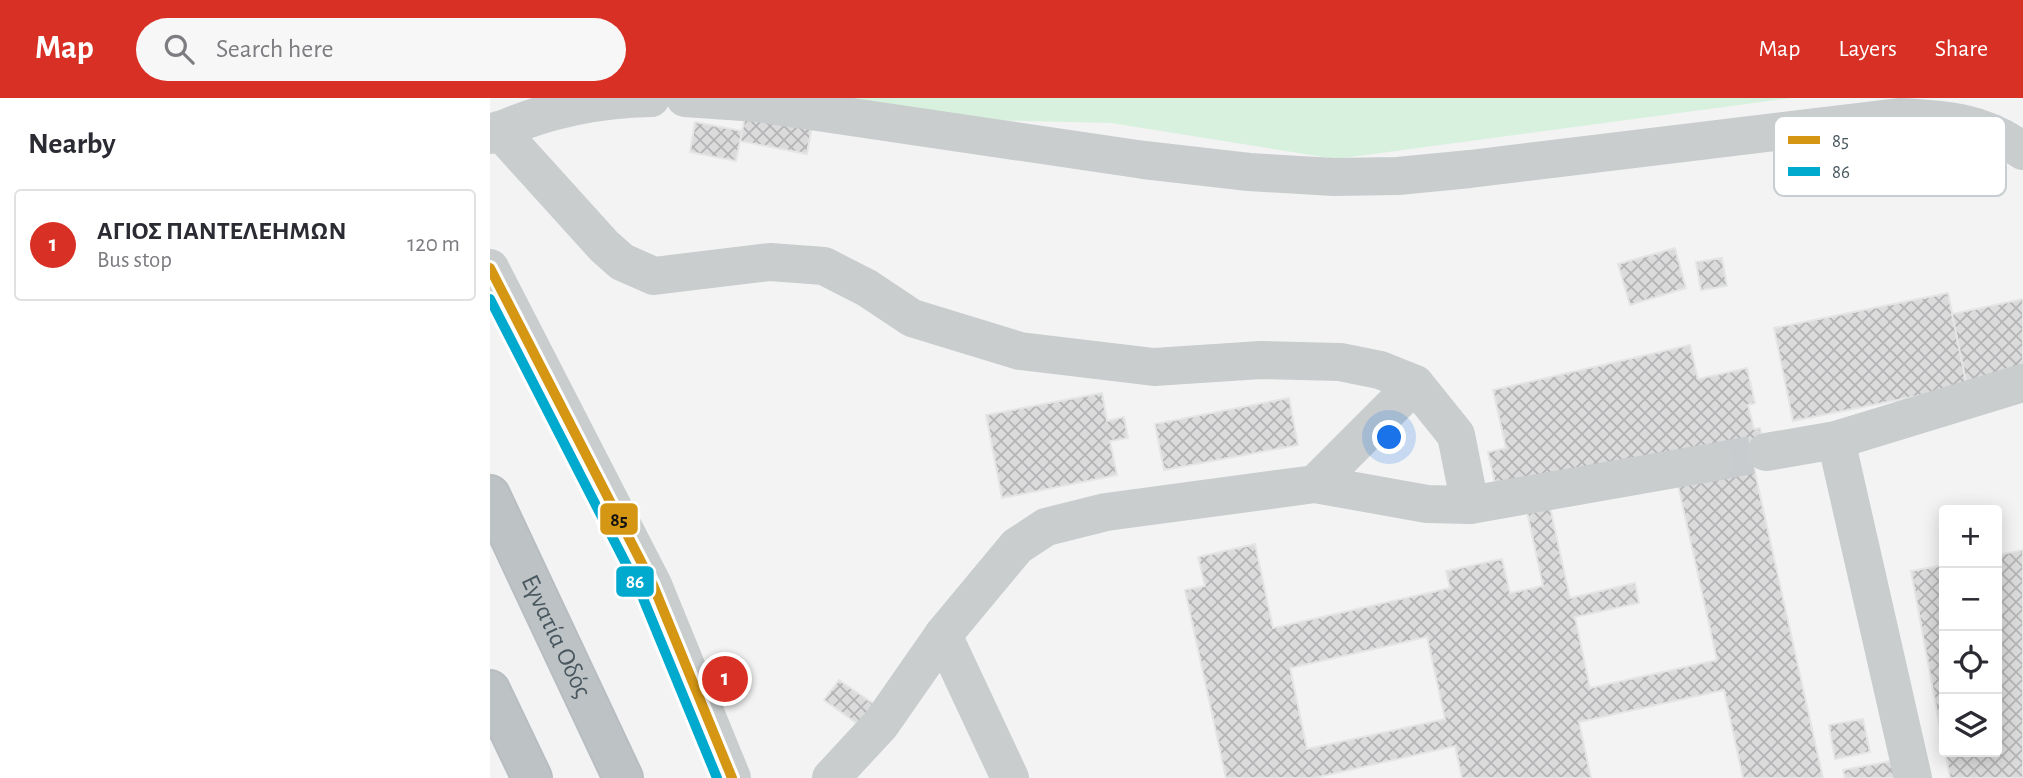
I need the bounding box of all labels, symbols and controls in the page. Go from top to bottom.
search box [136,18,626,81]
icon: search [160,30,198,68]
text: Map [35,32,94,65]
text: Search here [216,36,334,62]
text: Map [1758,37,1800,61]
text: Layers [1838,37,1897,61]
text: Share [1935,37,1988,61]
legend [1774,116,2006,196]
text: Nearby [28,129,116,159]
text: 85 [1832,132,1849,151]
text: 86 [1832,163,1850,182]
text: ΑΓΙΟΣ ΠΑΝΤΕΛΕΗΜΩΝ [97,218,347,244]
text: 1 [49,233,57,256]
text: 120 m [407,233,460,256]
text: Bus stop [97,249,172,272]
your location [1372,420,1406,454]
line badge: 85 [599,502,639,536]
map controls [1939,505,2002,757]
button: + [1939,505,2002,568]
text: 85 [610,511,628,530]
line badge: 86 [615,565,655,598]
button: − [1939,568,2002,631]
street label: Εγνατία Οδός [516,571,596,702]
text: 86 [626,573,644,592]
button: locate [1939,631,2002,694]
pin: 1 [702,653,748,705]
button: layers [1939,694,2002,757]

